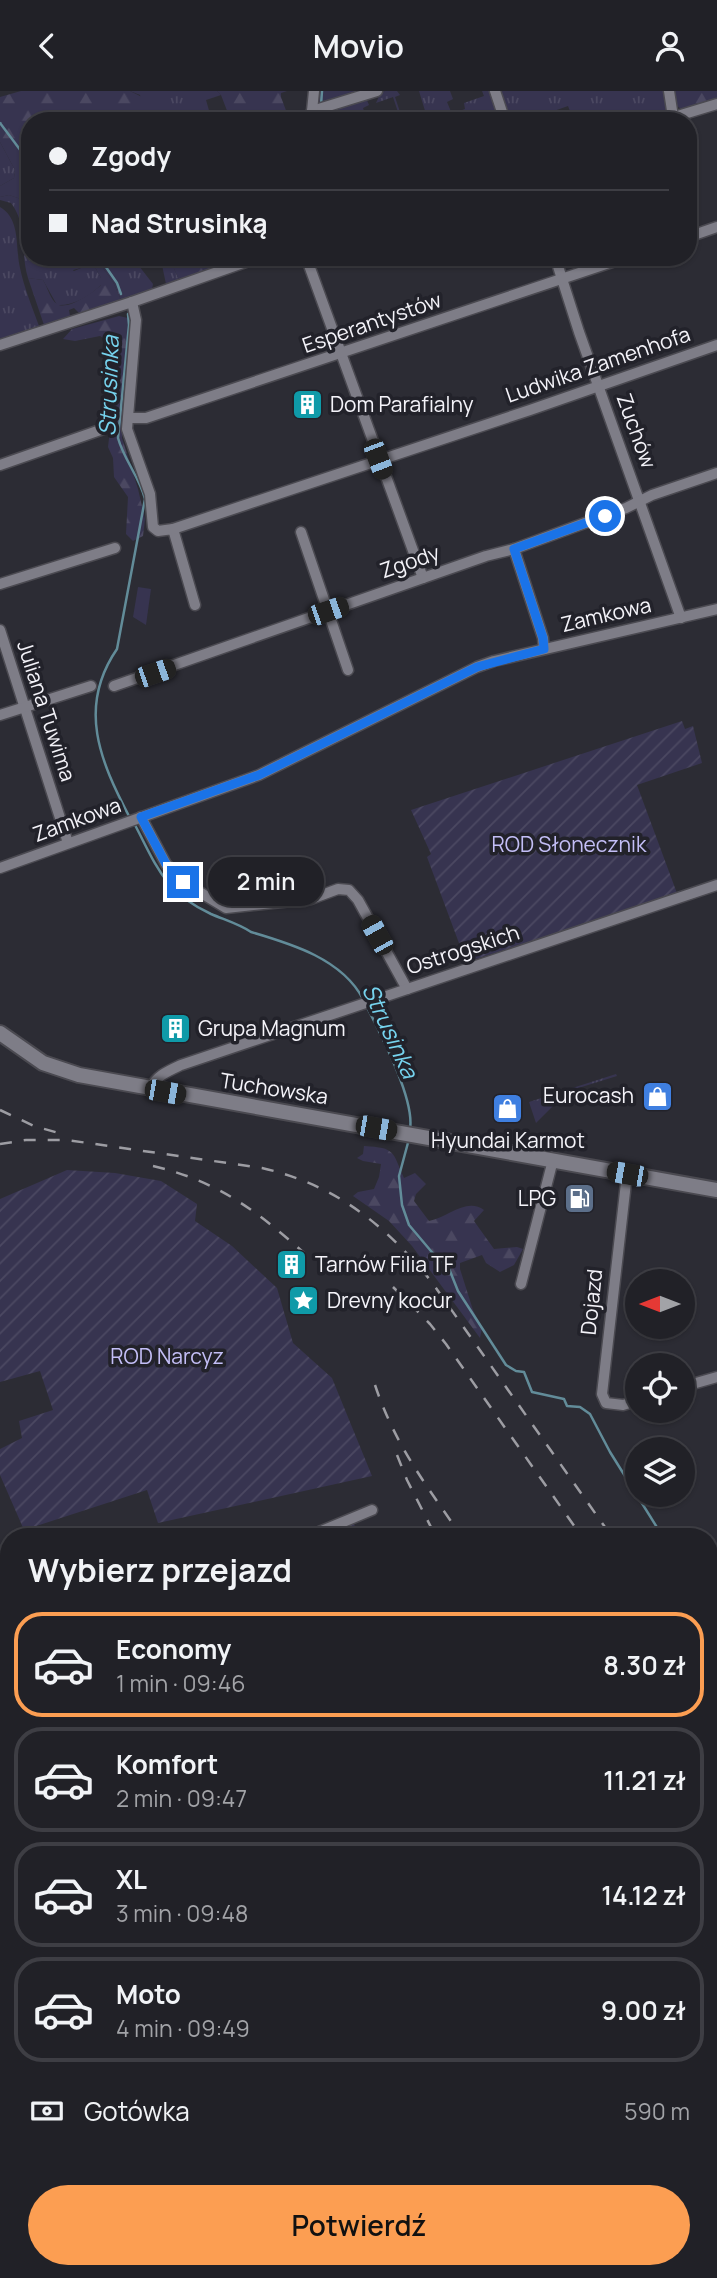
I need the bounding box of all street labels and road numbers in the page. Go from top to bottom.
street label: Esperantystów [298,285,445,359]
street label: Ludwika Zamenhofa [502,319,694,409]
street label: Zuchów [611,389,663,472]
street label: Zgody [376,538,443,584]
street label: Zamkowa [558,590,654,638]
street label: Juliana Tuwima [11,637,83,785]
street label: Zamkowa [29,790,125,848]
street label: Ostrogskich [403,918,523,980]
street label: Tuchowska [218,1066,330,1110]
street label: Dojazd [574,1268,608,1336]

